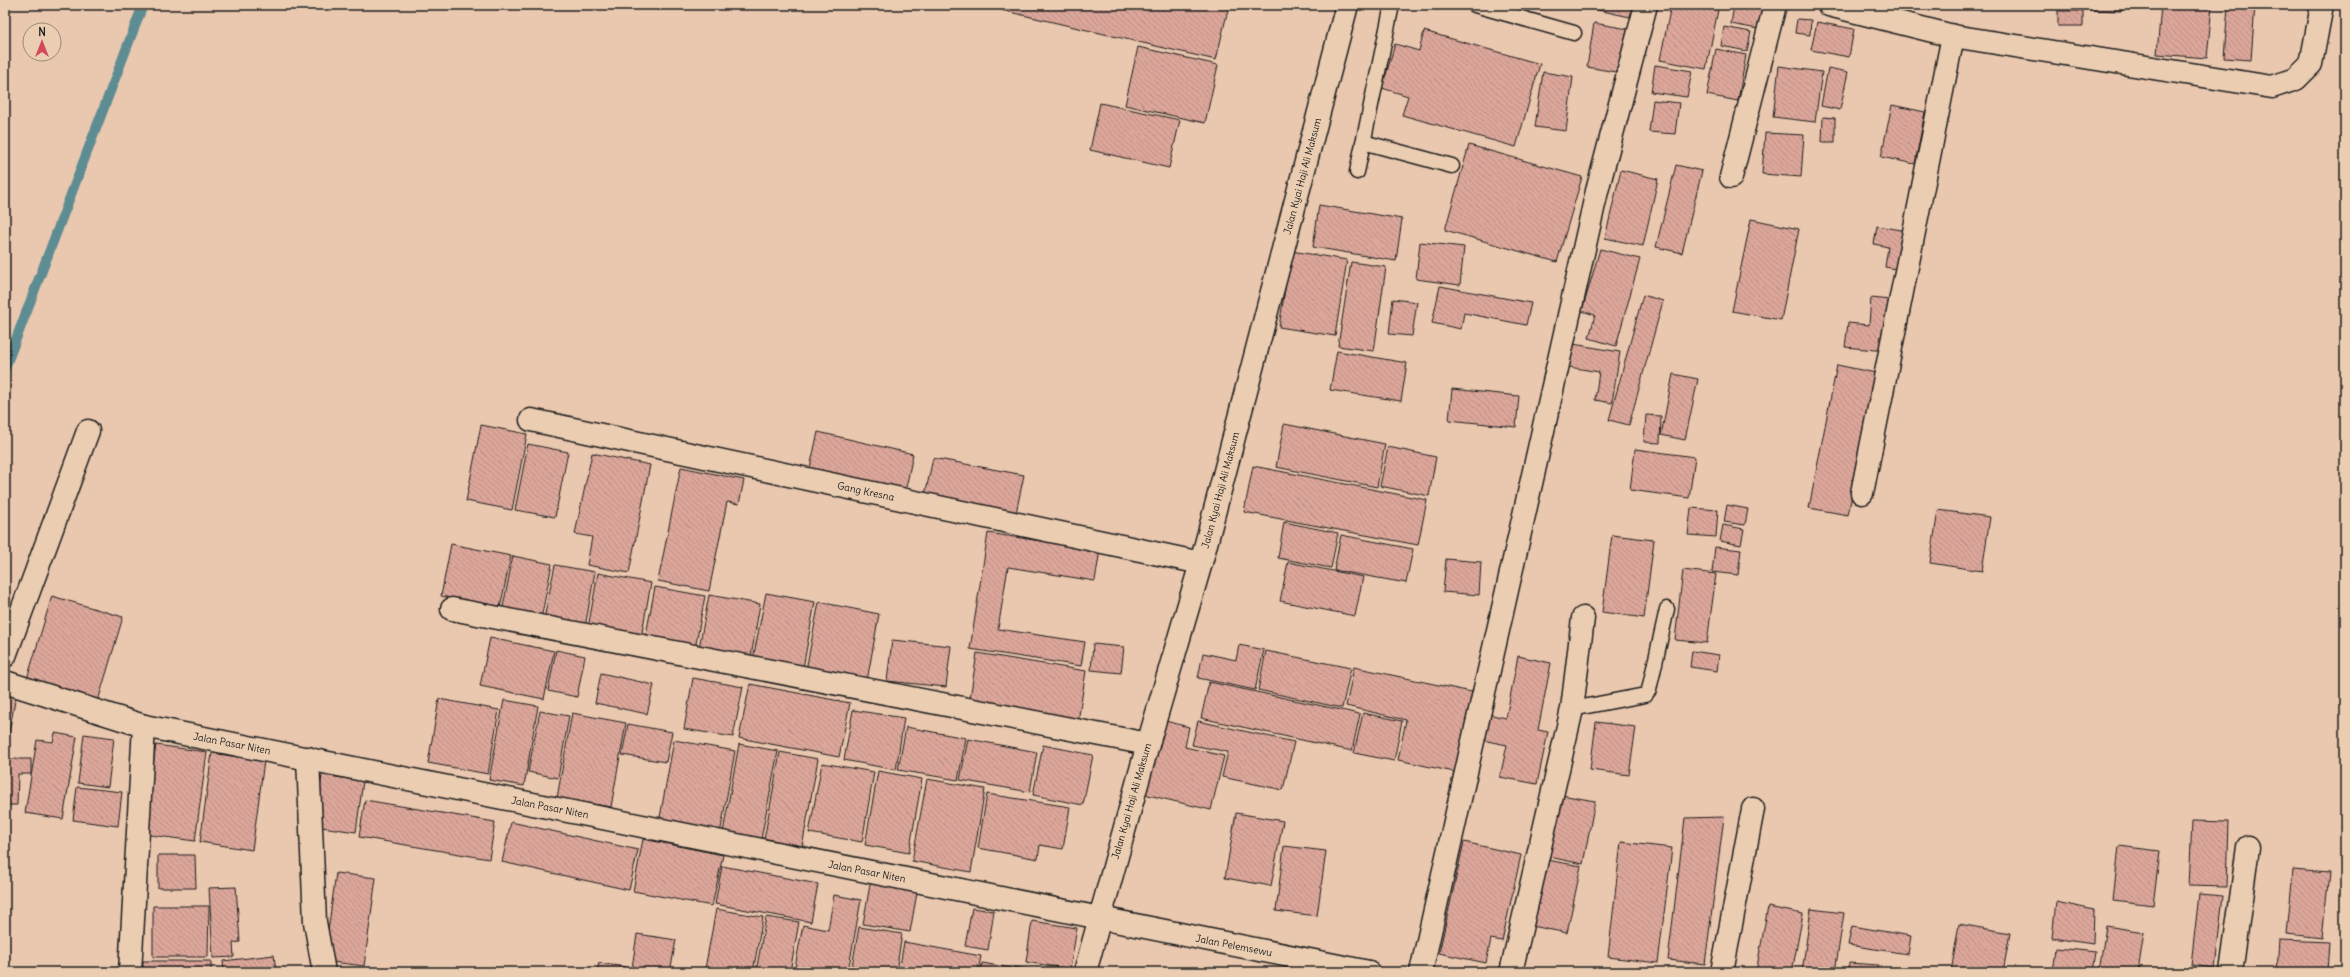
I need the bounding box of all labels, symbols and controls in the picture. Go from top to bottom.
north arrow [22,22,62,62]
text: N [38,25,46,39]
street label: Jalan Kyai Haji Ali Maksum [1281,116,1324,236]
street label: Jalan Kyai Haji Ali Maksum [1199,430,1242,550]
street label: Gang Kresna [836,479,896,504]
street label: Jalan Pasar Niten [192,730,272,757]
street label: Jalan Kyai Haji Ali Maksum [1109,741,1154,861]
street label: Jalan Pasar Niten [510,794,590,821]
street label: Jalan Pasar Niten [827,858,907,885]
street label: Jalan Pelemsewu [1194,932,1274,959]

